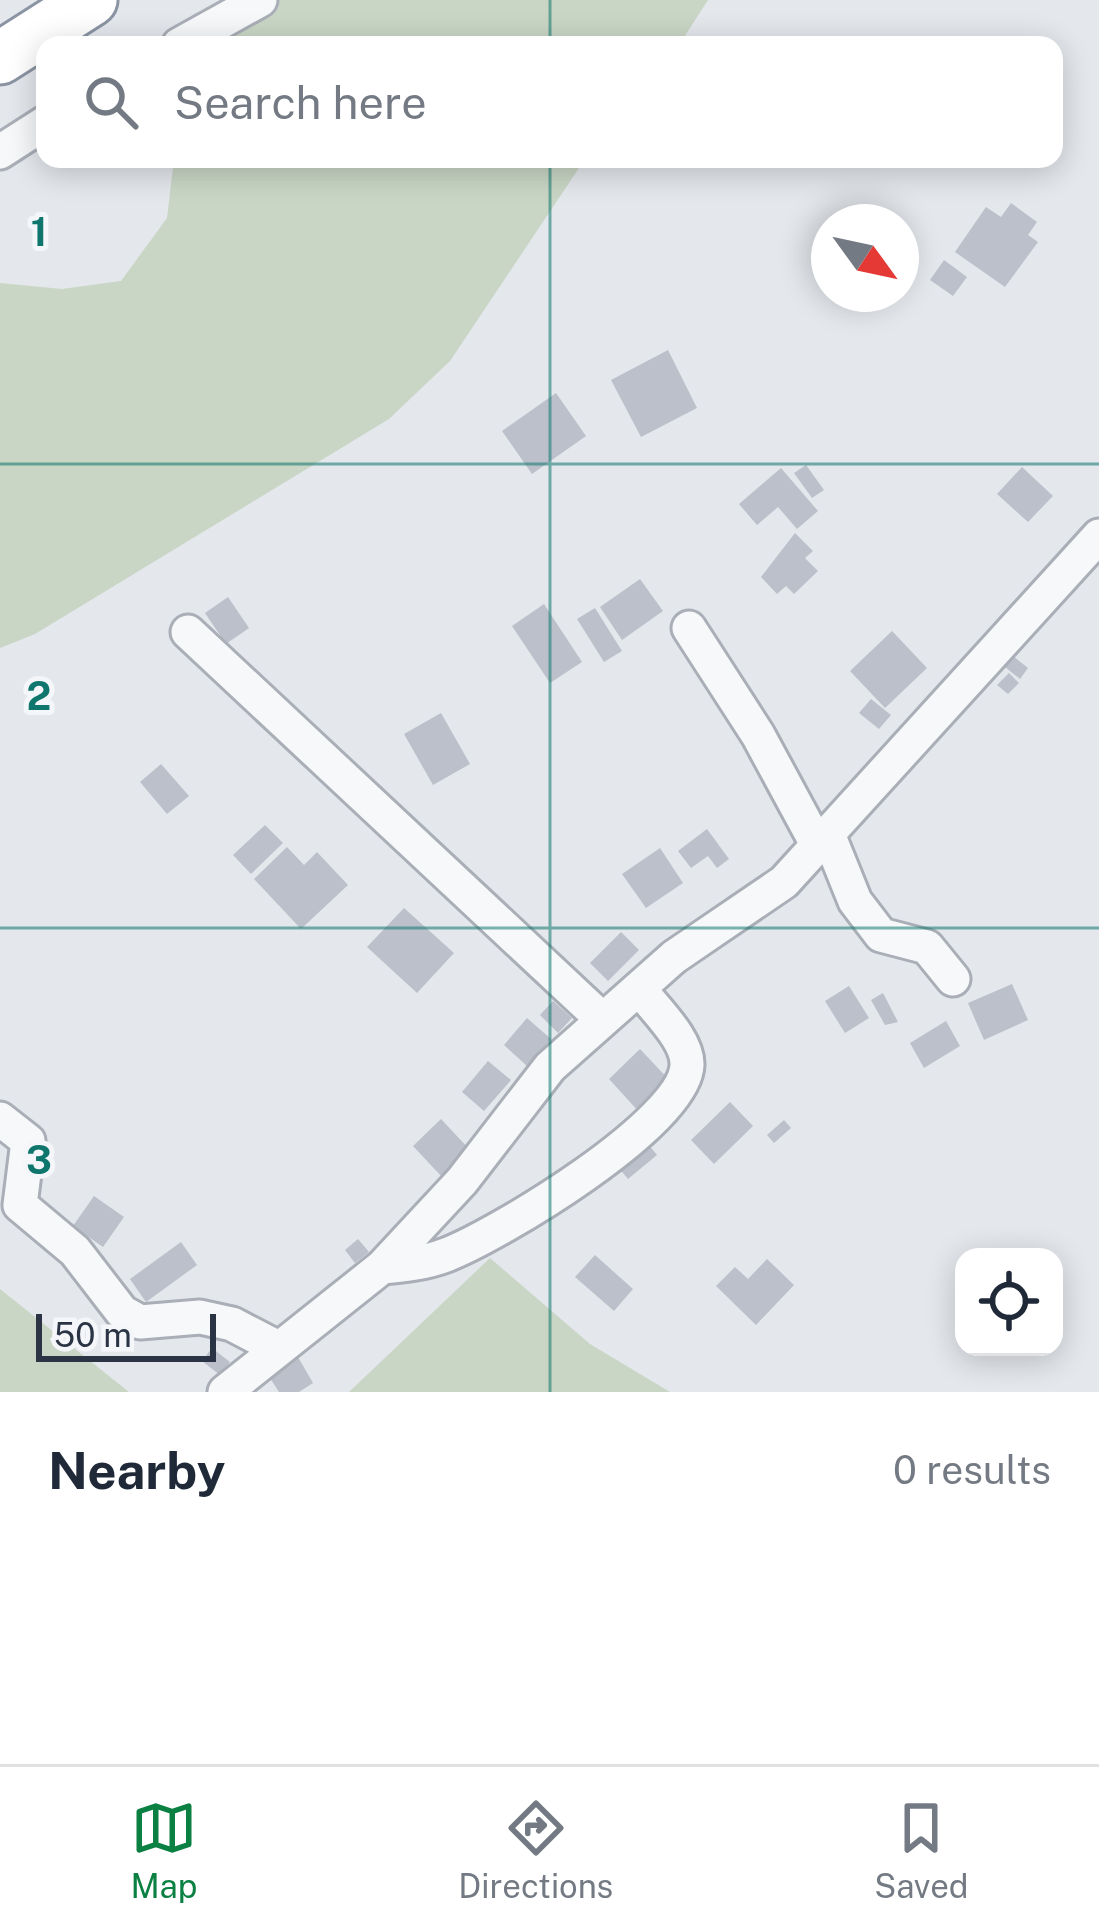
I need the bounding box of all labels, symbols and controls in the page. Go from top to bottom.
search box [36,36,1063,168]
icon: search [78,69,144,135]
text: Search here [174,76,427,129]
north arrow [811,204,919,312]
text: 1 [31,209,47,255]
text: 2 [27,673,51,719]
text: 3 [26,1137,52,1183]
map controls [955,1248,1063,1356]
button: locate [955,1248,1063,1356]
scale bar [36,1308,216,1361]
text: 50 m [54,1316,132,1354]
text: Nearby [48,1441,225,1500]
text: 0 results [893,1447,1051,1493]
tab: Map [130,1795,197,1905]
tab: Directions [458,1795,613,1905]
tab: Saved [874,1795,969,1905]

